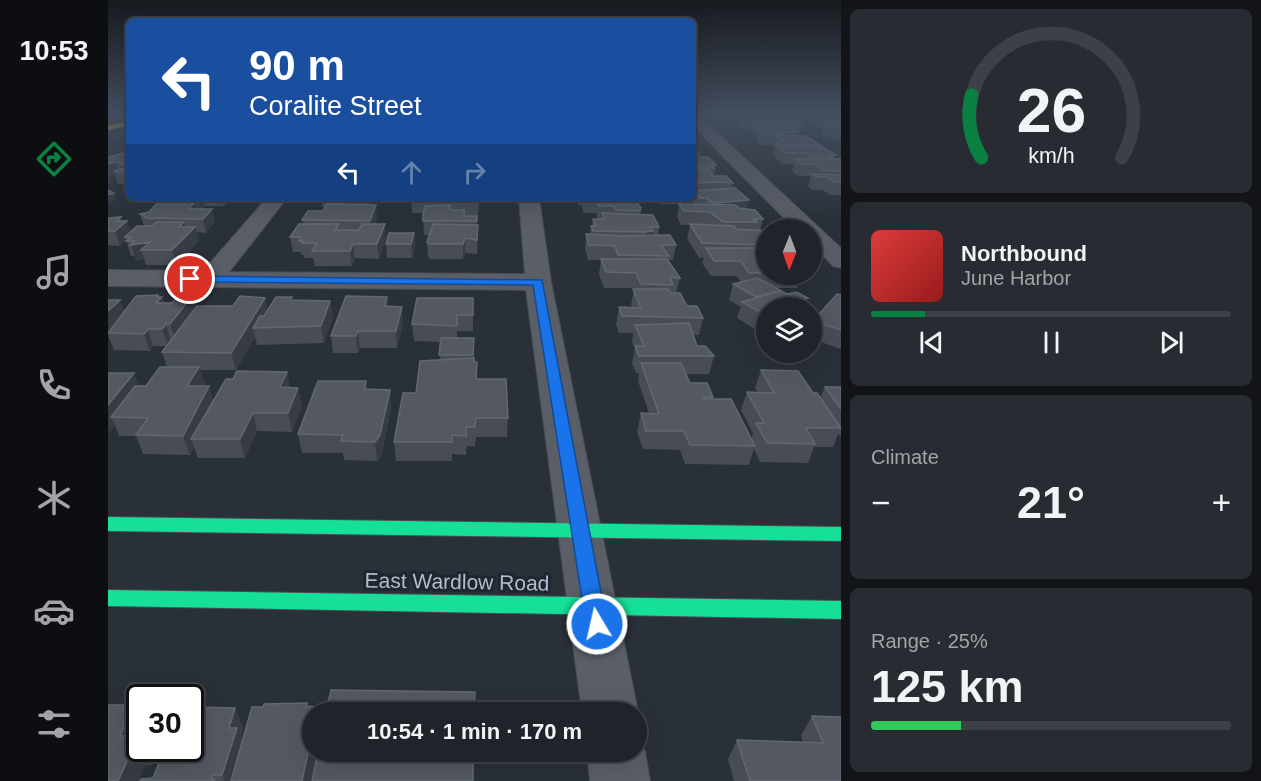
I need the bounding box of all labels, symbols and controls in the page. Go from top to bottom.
text: 10:53 [19,36,89,66]
icon: left [150,42,228,120]
text: 90 m [249,42,345,89]
text: 26 [1016,76,1086,145]
text: Coralite Street [249,91,422,121]
icon: directions [33,138,75,180]
text: km/h [1028,144,1074,168]
icon: left [332,156,365,189]
icon: ahead [395,156,428,189]
icon: right [458,156,491,189]
north arrow [756,219,822,285]
map controls [756,219,822,363]
text: Northbound [961,241,1087,266]
icon: music [33,251,75,293]
pin [164,253,215,304]
icon: arrive [173,262,206,295]
text: June Harbor [961,267,1071,289]
button: layers [756,297,822,363]
icon: previous [915,326,948,359]
icon: pause [1035,326,1068,359]
icon: next [1155,326,1188,359]
icon: phone [33,364,75,406]
text: Climate [871,446,939,468]
icon: climate [33,477,75,519]
text: 21° [1017,477,1085,528]
text: − [871,484,890,521]
text: + [1212,484,1231,521]
street label: East Wardlow Road [364,568,550,595]
icon: car [33,590,75,632]
position arrow [565,592,629,656]
text: Range · 25% [871,630,988,652]
text: 125 km [871,661,1024,712]
speed limit sign: 30 [126,684,204,762]
icon: filters [33,703,75,745]
text: 10:54 · 1 min · 170 m [367,719,582,744]

